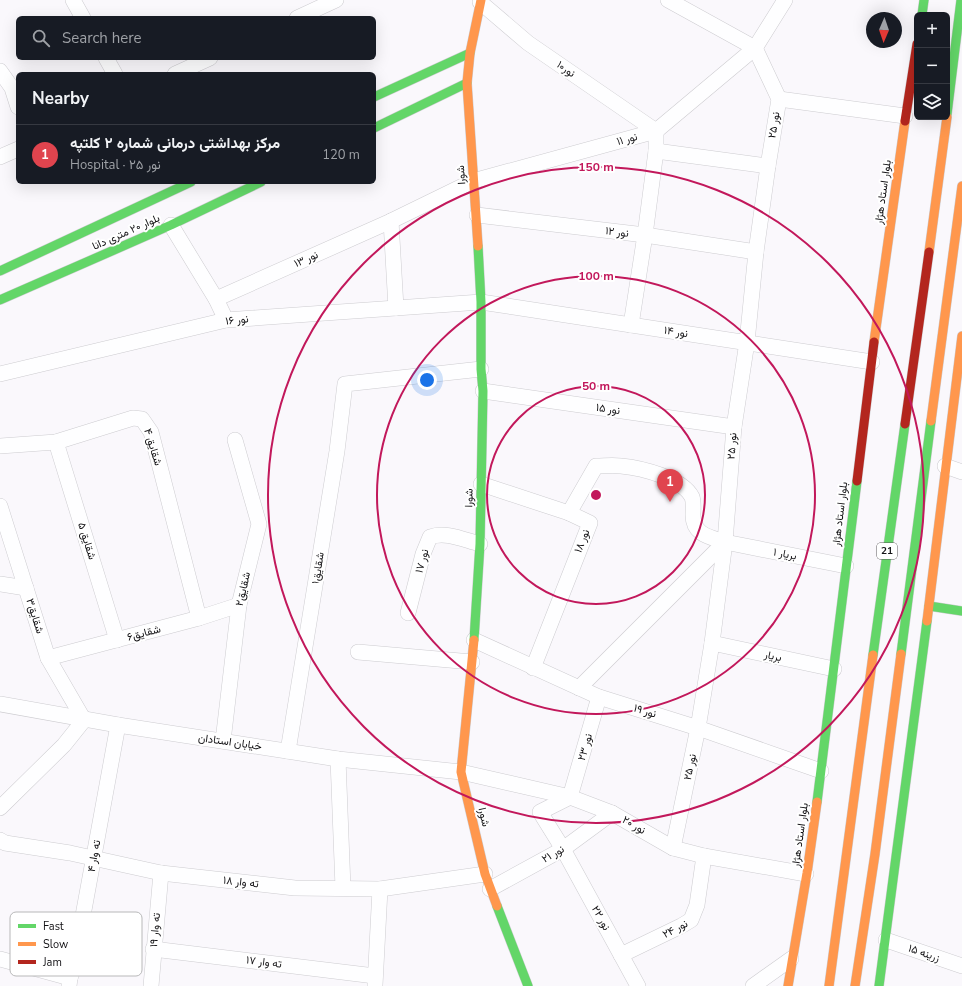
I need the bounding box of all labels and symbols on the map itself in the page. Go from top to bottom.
north arrow [866,12,902,48]
street label: نور۱۰ [554,57,578,81]
street label: نور ۲۵ [764,111,784,139]
street label: نور ۱۱ [615,129,639,149]
text: 150 m [578,159,614,175]
street label: بلوار استاد هژار [871,159,895,226]
street label: شورا [453,165,469,185]
street label: بلوار ۲۰ متری دانا [90,210,162,254]
street label: نور ۱۲ [604,223,630,241]
street label: نور ۱۳ [292,247,320,271]
text: 100 m [578,268,614,284]
street label: نور ۱۶ [225,311,249,329]
street label: نور ۱۴ [663,323,689,341]
your location [417,370,437,390]
text: 50 m [582,378,610,394]
street label: نور ۱۵ [595,400,621,418]
street label: شقایق ۴ [140,427,166,468]
street label: نور ۲۵ [724,432,740,460]
pin: 1 [657,469,683,502]
street label: بلوار استاد هژار [828,481,851,548]
street label: شورا [461,488,477,508]
centre of rings [589,488,603,502]
street label: شقایق ۵ [74,521,100,562]
street label: نور ۱۸ [570,527,594,555]
road number: 21 [877,543,897,559]
street label: بریار ۱ [772,544,798,564]
street label: نور ۱۷ [411,547,433,575]
street label: شقایق۱ [308,551,328,585]
street label: شقایق۲ [232,570,254,608]
street label: شقایق۳ [23,597,48,636]
street label: شقایق۶ [125,621,163,645]
street label: بریار [762,647,783,665]
street label: نور ۱۹ [632,700,658,722]
street label: خیابان استادان [197,730,263,754]
street label: نور ۲۳ [574,732,596,762]
street label: نور ۲۵ [680,752,700,782]
street label: بلوار استاد هژار [788,802,812,869]
street label: شورا [475,806,494,828]
street label: نور ۲۰ [619,812,649,838]
street label: ته وار ۴ [84,838,104,873]
street label: نور ۲۱ [539,842,567,866]
street label: ته وار ۱۸ [222,873,260,891]
street label: نور ۲۲ [588,903,614,933]
legend [10,912,142,976]
street label: ته وار ۱۹ [146,912,164,948]
street label: نور ۲۴ [660,916,690,942]
text: Fast [43,919,64,934]
text: Slow [43,937,68,952]
street label: زرینه ۱۵ [906,941,942,965]
street label: ته وار ۱۷ [245,952,283,972]
text: Jam [42,955,62,970]

